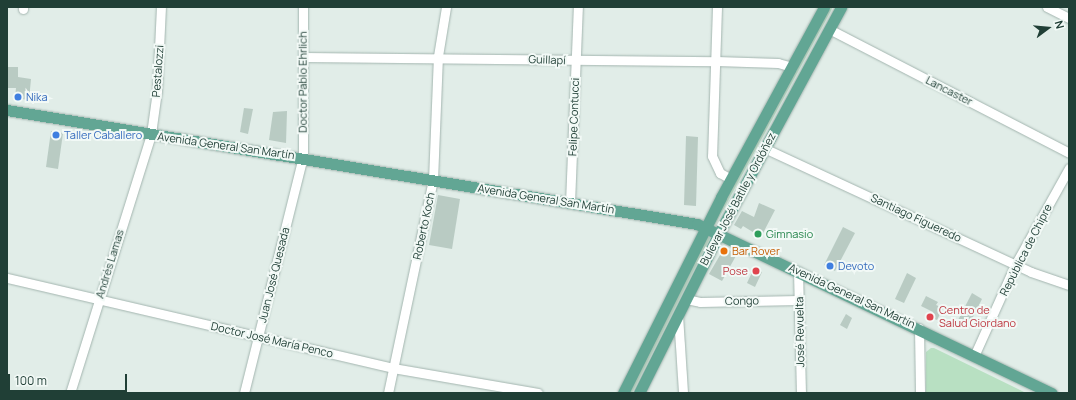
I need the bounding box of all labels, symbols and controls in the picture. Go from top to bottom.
north arrow [1028,8,1068,48]
text: N [1052,19,1068,30]
street label: Doctor Pablo Ehrlich [296,31,310,133]
street label: Pestalozzi [150,44,166,98]
street label: Guillapí [528,53,566,67]
street label: Lancaster [923,74,975,108]
street label: Felipe Contucci [566,78,582,156]
place label: Nika [26,90,48,104]
marker: Nika [13,92,23,102]
place label: Taller Caballero [64,128,142,142]
marker: Taller Caballero [51,130,61,140]
street label: Avenida General San Martín [157,130,295,162]
street label: Bulevar José Batlle y Ordóñez [697,130,779,268]
street label: Avenida General San Martín [477,182,615,216]
street label: Roberto Koch [410,191,438,261]
street label: Santiago Figueredo [869,191,963,245]
street label: República de Chipre [997,202,1055,298]
street label: Juan José Quesada [256,226,292,324]
place label: Gimnasio [766,227,813,241]
street label: Andrés Lamas [93,228,127,300]
marker: Gimnasio [753,229,763,239]
place label: Bar Rover [732,244,780,258]
marker: Bar Rover [719,246,729,256]
place label: Devoto [838,259,874,273]
street label: Avenida General San Martín [787,261,917,331]
marker: Devoto [825,261,835,271]
place label: Pose [723,264,748,278]
marker: Pose [751,266,761,276]
street label: Congo [725,294,759,308]
street label: José Revuelta [793,297,807,367]
place label: Centro de Salud Giordano [939,304,1016,330]
marker: Centro de Salud Giordano [924,311,936,323]
street label: Doctor José María Penco [210,320,334,360]
scale bar [10,366,129,392]
text: 100 m [15,372,47,389]

